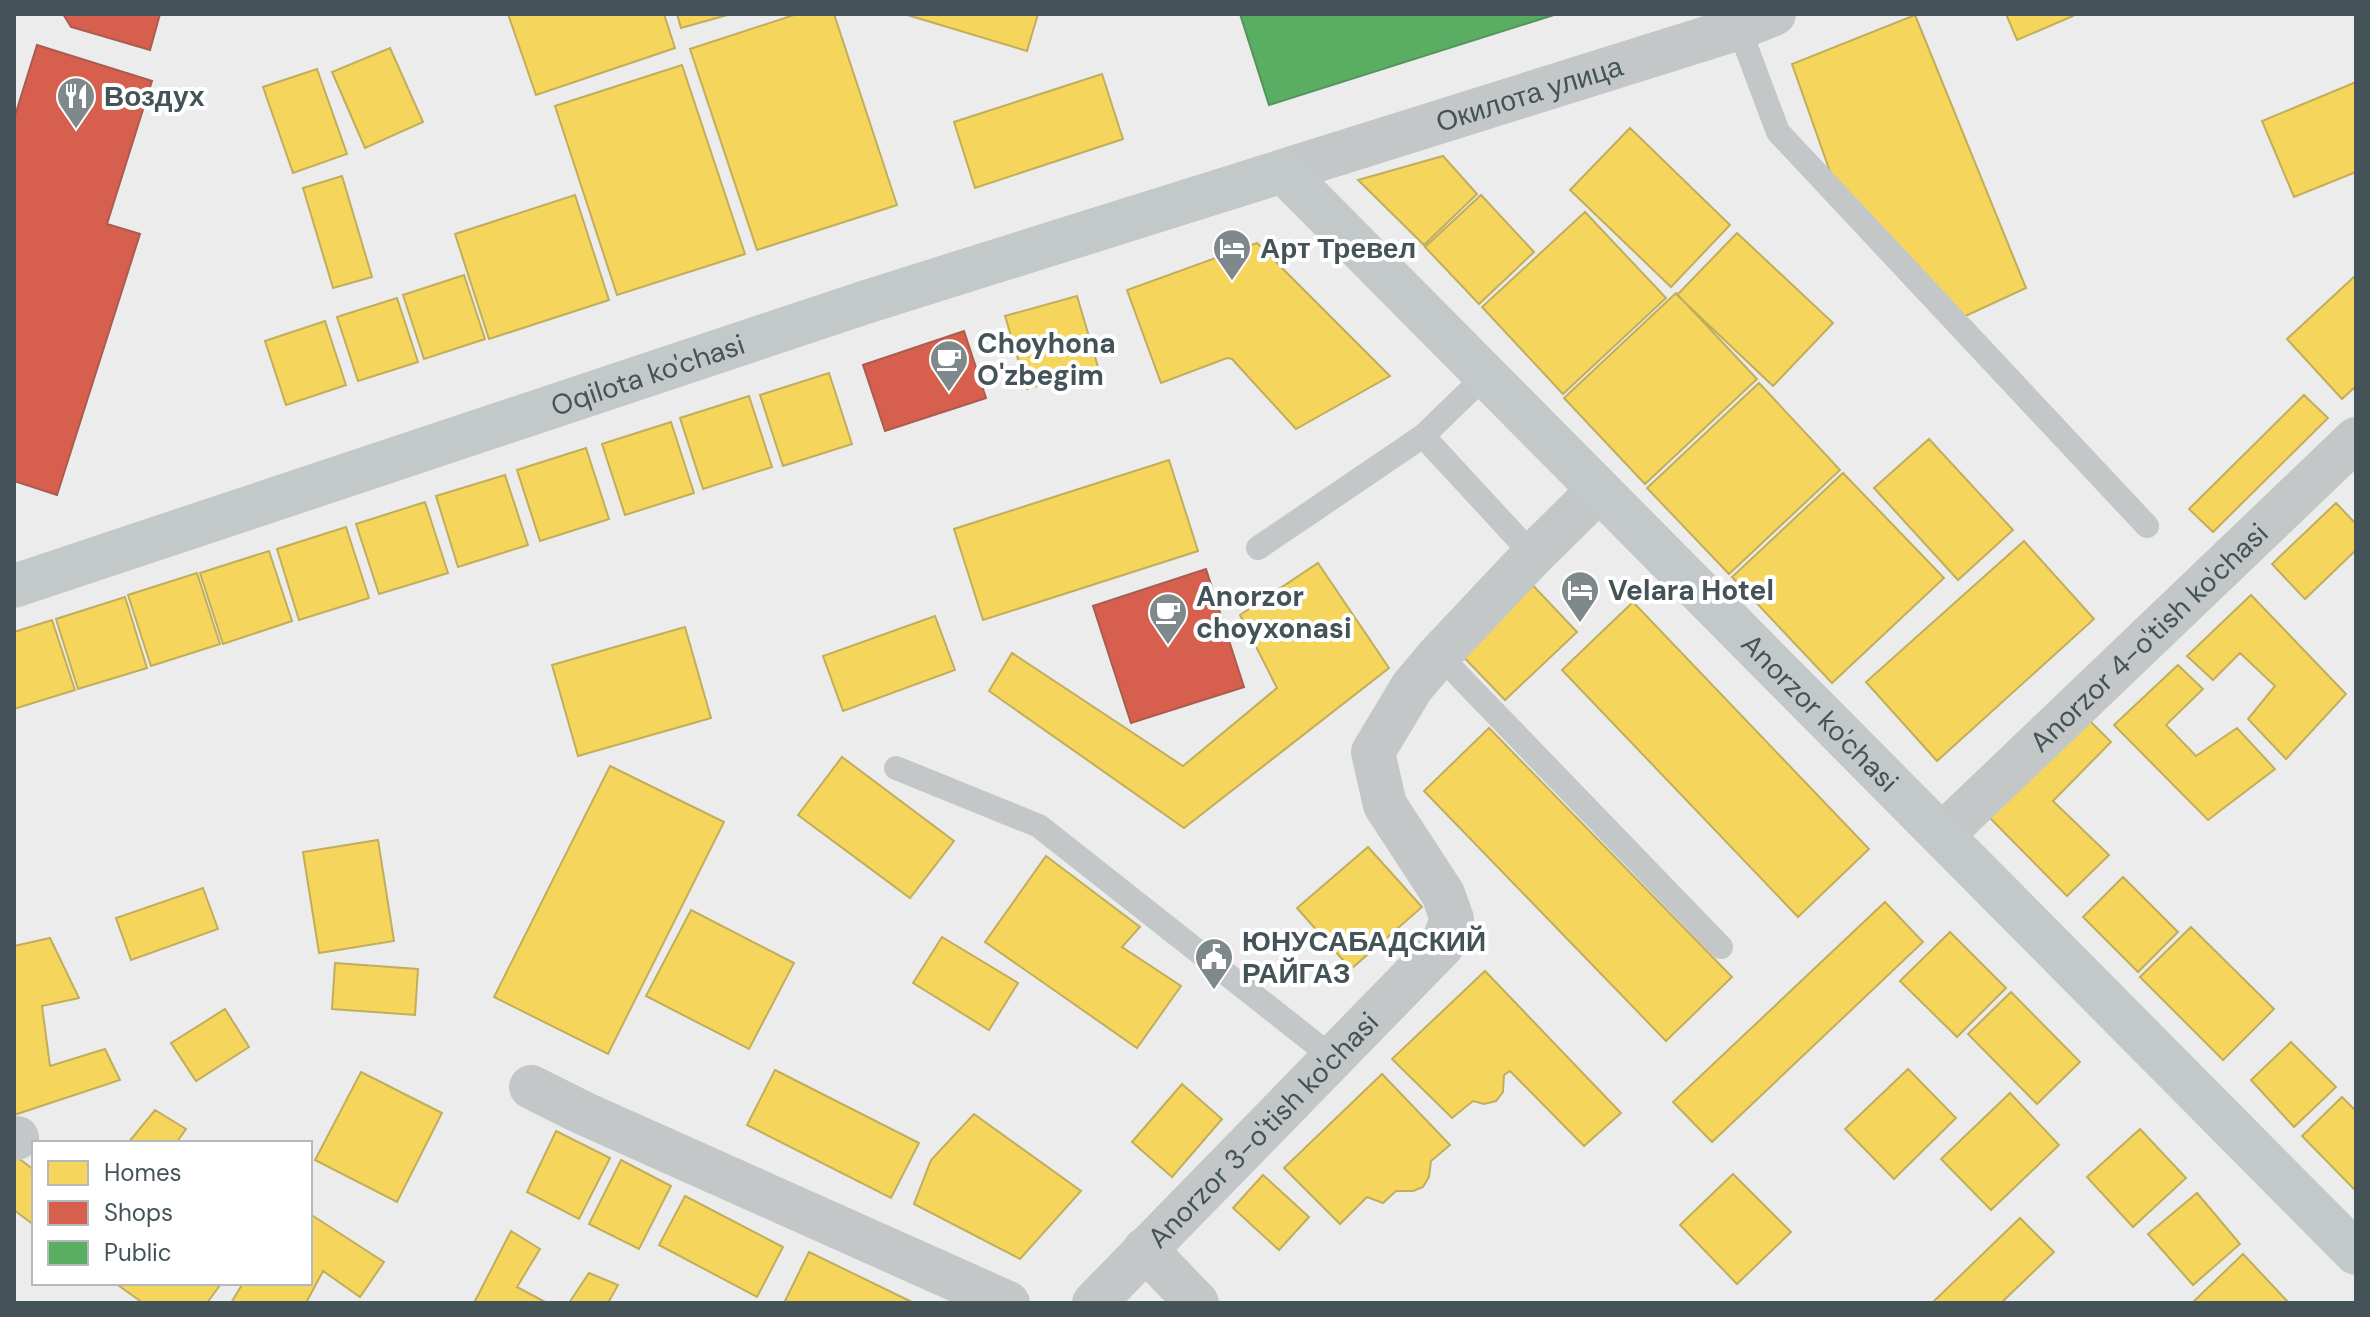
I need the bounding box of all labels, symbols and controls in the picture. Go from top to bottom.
street label: Окилота улица [1431,47,1628,141]
restaurant icon: Воздух [55,75,97,130]
place label: Воздух [104,78,205,115]
hotel icon: Арт Тревел [1211,227,1253,282]
place label: Арт Тревел [1260,230,1416,267]
place label: Choyhona O'zbegim [977,325,1116,394]
street label: Oqilota ko'chasi [546,326,749,425]
cafe icon: Choyhona O'zbegim [928,338,970,393]
street label: Anorzor 4-o'tish ko'chasi [2022,515,2276,760]
hotel icon: Velara Hotel [1559,569,1601,624]
place label: Velara Hotel [1608,572,1774,609]
place label: Anorzor choyxonasi [1196,578,1352,647]
cafe icon: Anorzor choyxonasi [1147,591,1189,646]
street label: Anorzor ko'chasi [1733,626,1906,800]
place label: ЮНУСАБАДСКИЙ РАЙГАЗ [1242,923,1486,992]
public building icon: ЮНУСАБАДСКИЙ РАЙГАЗ [1193,936,1235,991]
street label: Anorzor 3-o'tish ko'chasi [1140,1004,1387,1256]
legend [32,1141,312,1285]
text: Homes [104,1157,182,1188]
text: Shops [104,1197,173,1228]
text: Public [104,1237,172,1268]

